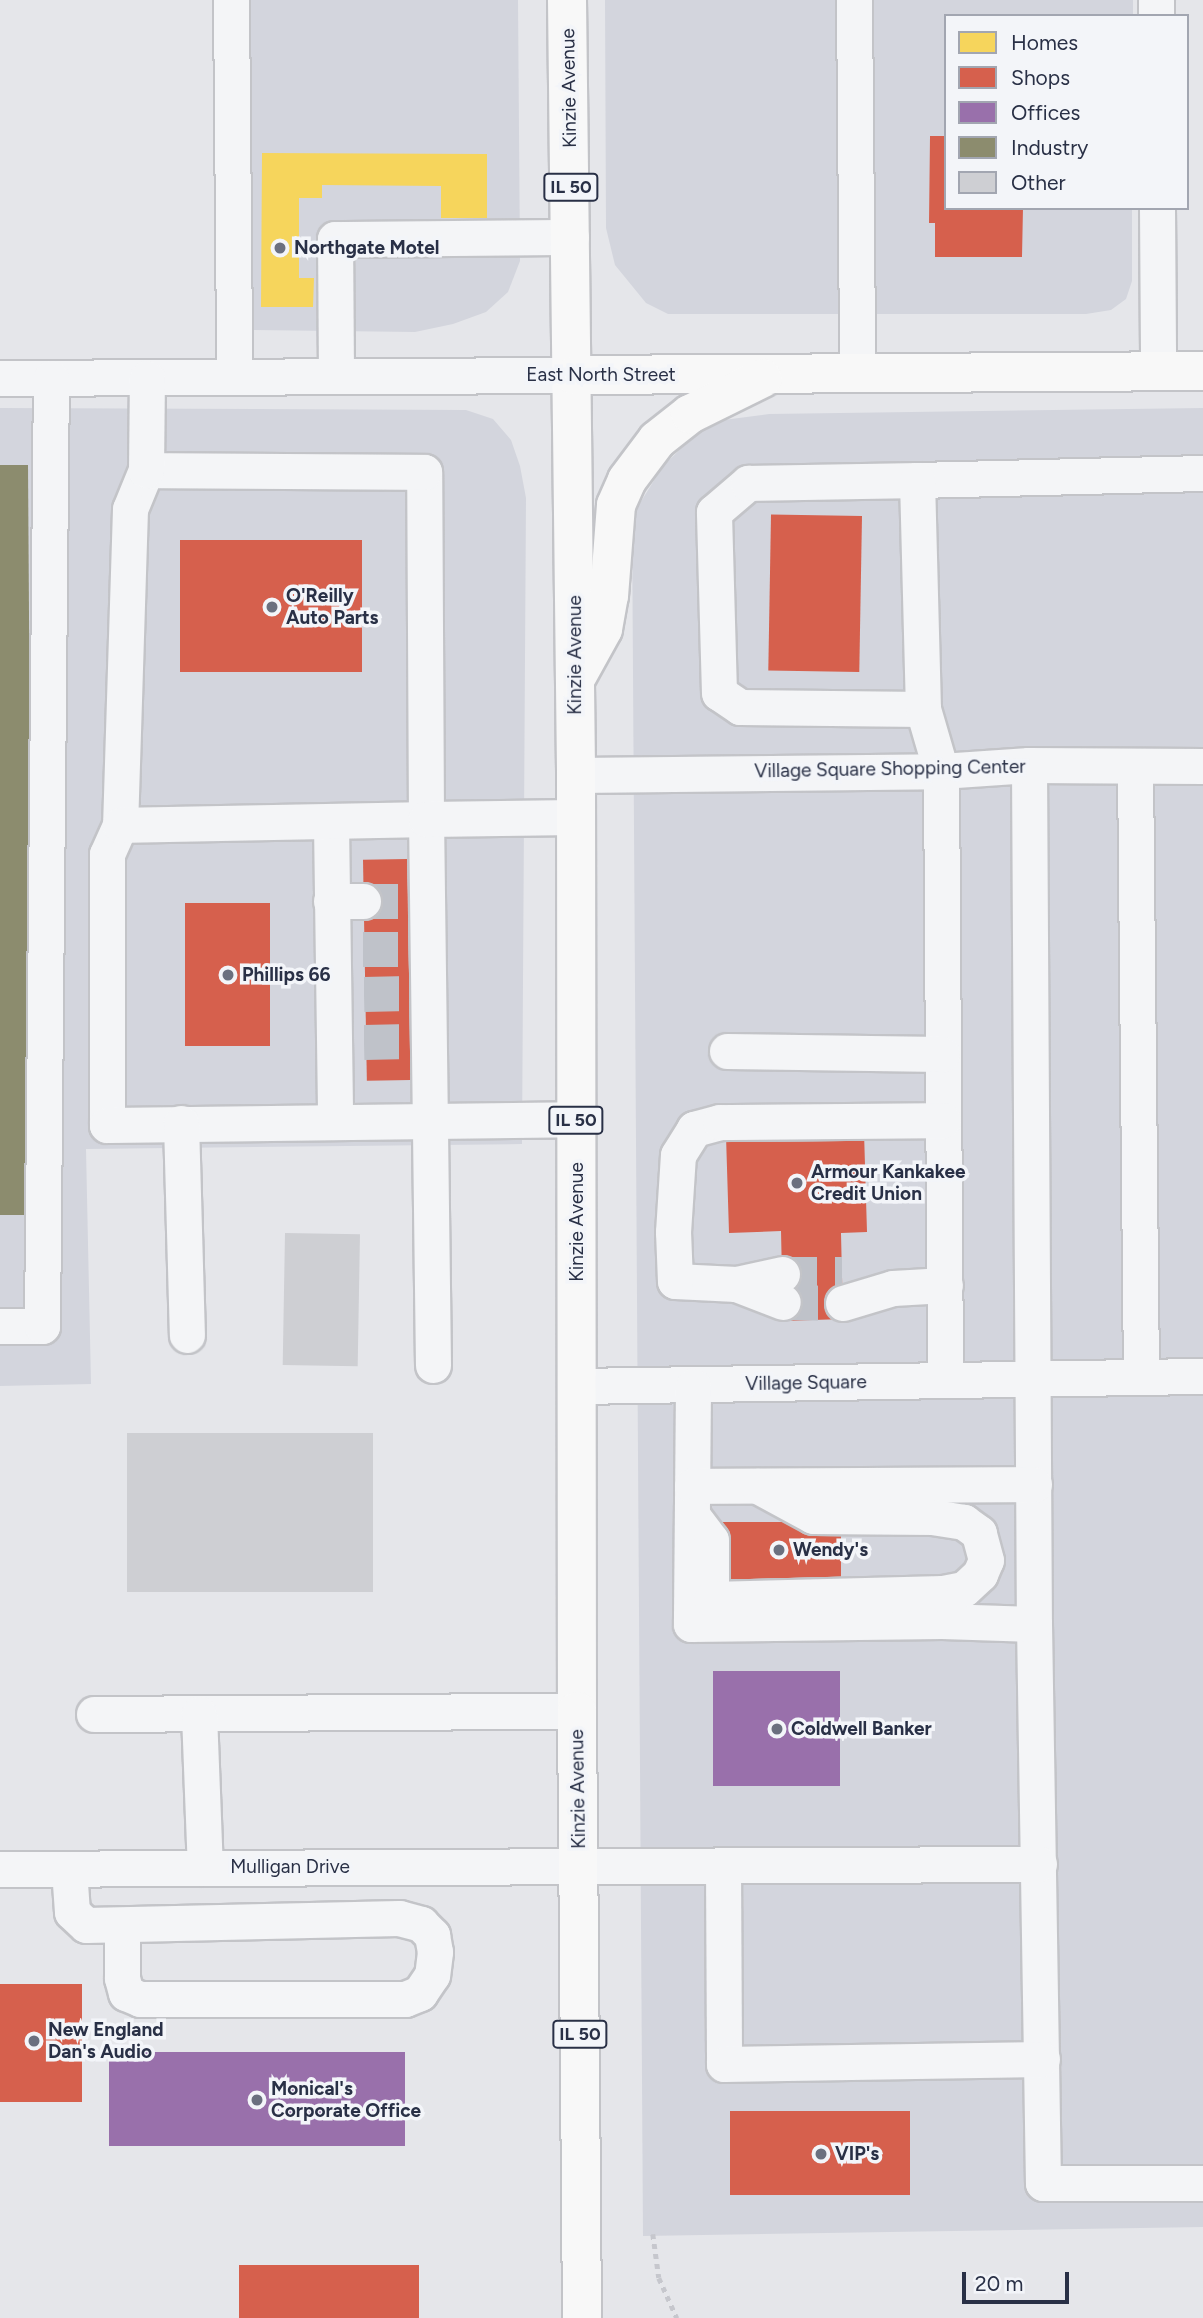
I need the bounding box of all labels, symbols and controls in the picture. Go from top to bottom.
legend [944,14,1189,210]
street label: Kinzie Avenue [557,28,581,148]
text: Homes [1011,30,1078,55]
text: Shops [1011,65,1070,90]
text: Offices [1011,100,1080,125]
text: Industry [1011,135,1088,160]
text: Other [1011,170,1066,195]
road number: IL 50 [543,172,599,202]
place label: Northgate Motel [294,237,439,259]
marker: Northgate Motel [272,240,288,256]
street label: East North Street [526,364,676,386]
place label: O'Reilly Auto Parts [286,585,378,629]
street label: Kinzie Avenue [564,595,586,715]
marker: O'Reilly Auto Parts [264,599,280,615]
street label: Village Square Shopping Center [754,755,1026,783]
place label: Phillips 66 [242,964,330,986]
marker: Phillips 66 [220,967,236,983]
road number: IL 50 [548,1106,604,1134]
place label: Armour Kankakee Credit Union [811,1161,966,1205]
street label: Kinzie Avenue [566,1162,588,1282]
marker: Armour Kankakee Credit Union [789,1175,805,1191]
street label: Village Square [745,1371,867,1395]
place label: Wendy's [793,1539,868,1561]
marker: Wendy's [771,1542,787,1558]
place label: Coldwell Banker [791,1718,932,1740]
marker: Coldwell Banker [769,1721,785,1737]
street label: Kinzie Avenue [566,1729,590,1849]
street label: Mulligan Drive [230,1856,350,1878]
place label: New England Dan's Audio [48,2019,163,2063]
road number: IL 50 [552,2020,608,2048]
marker: New England Dan's Audio [26,2033,42,2049]
place label: Monical's Corporate Office [271,2078,421,2122]
marker: Monical's Corporate Office [249,2092,265,2108]
place label: VIP's [835,2143,879,2165]
marker: VIP's [813,2146,829,2162]
scale bar [965,2258,1072,2302]
text: 20 m [975,2271,1023,2296]

